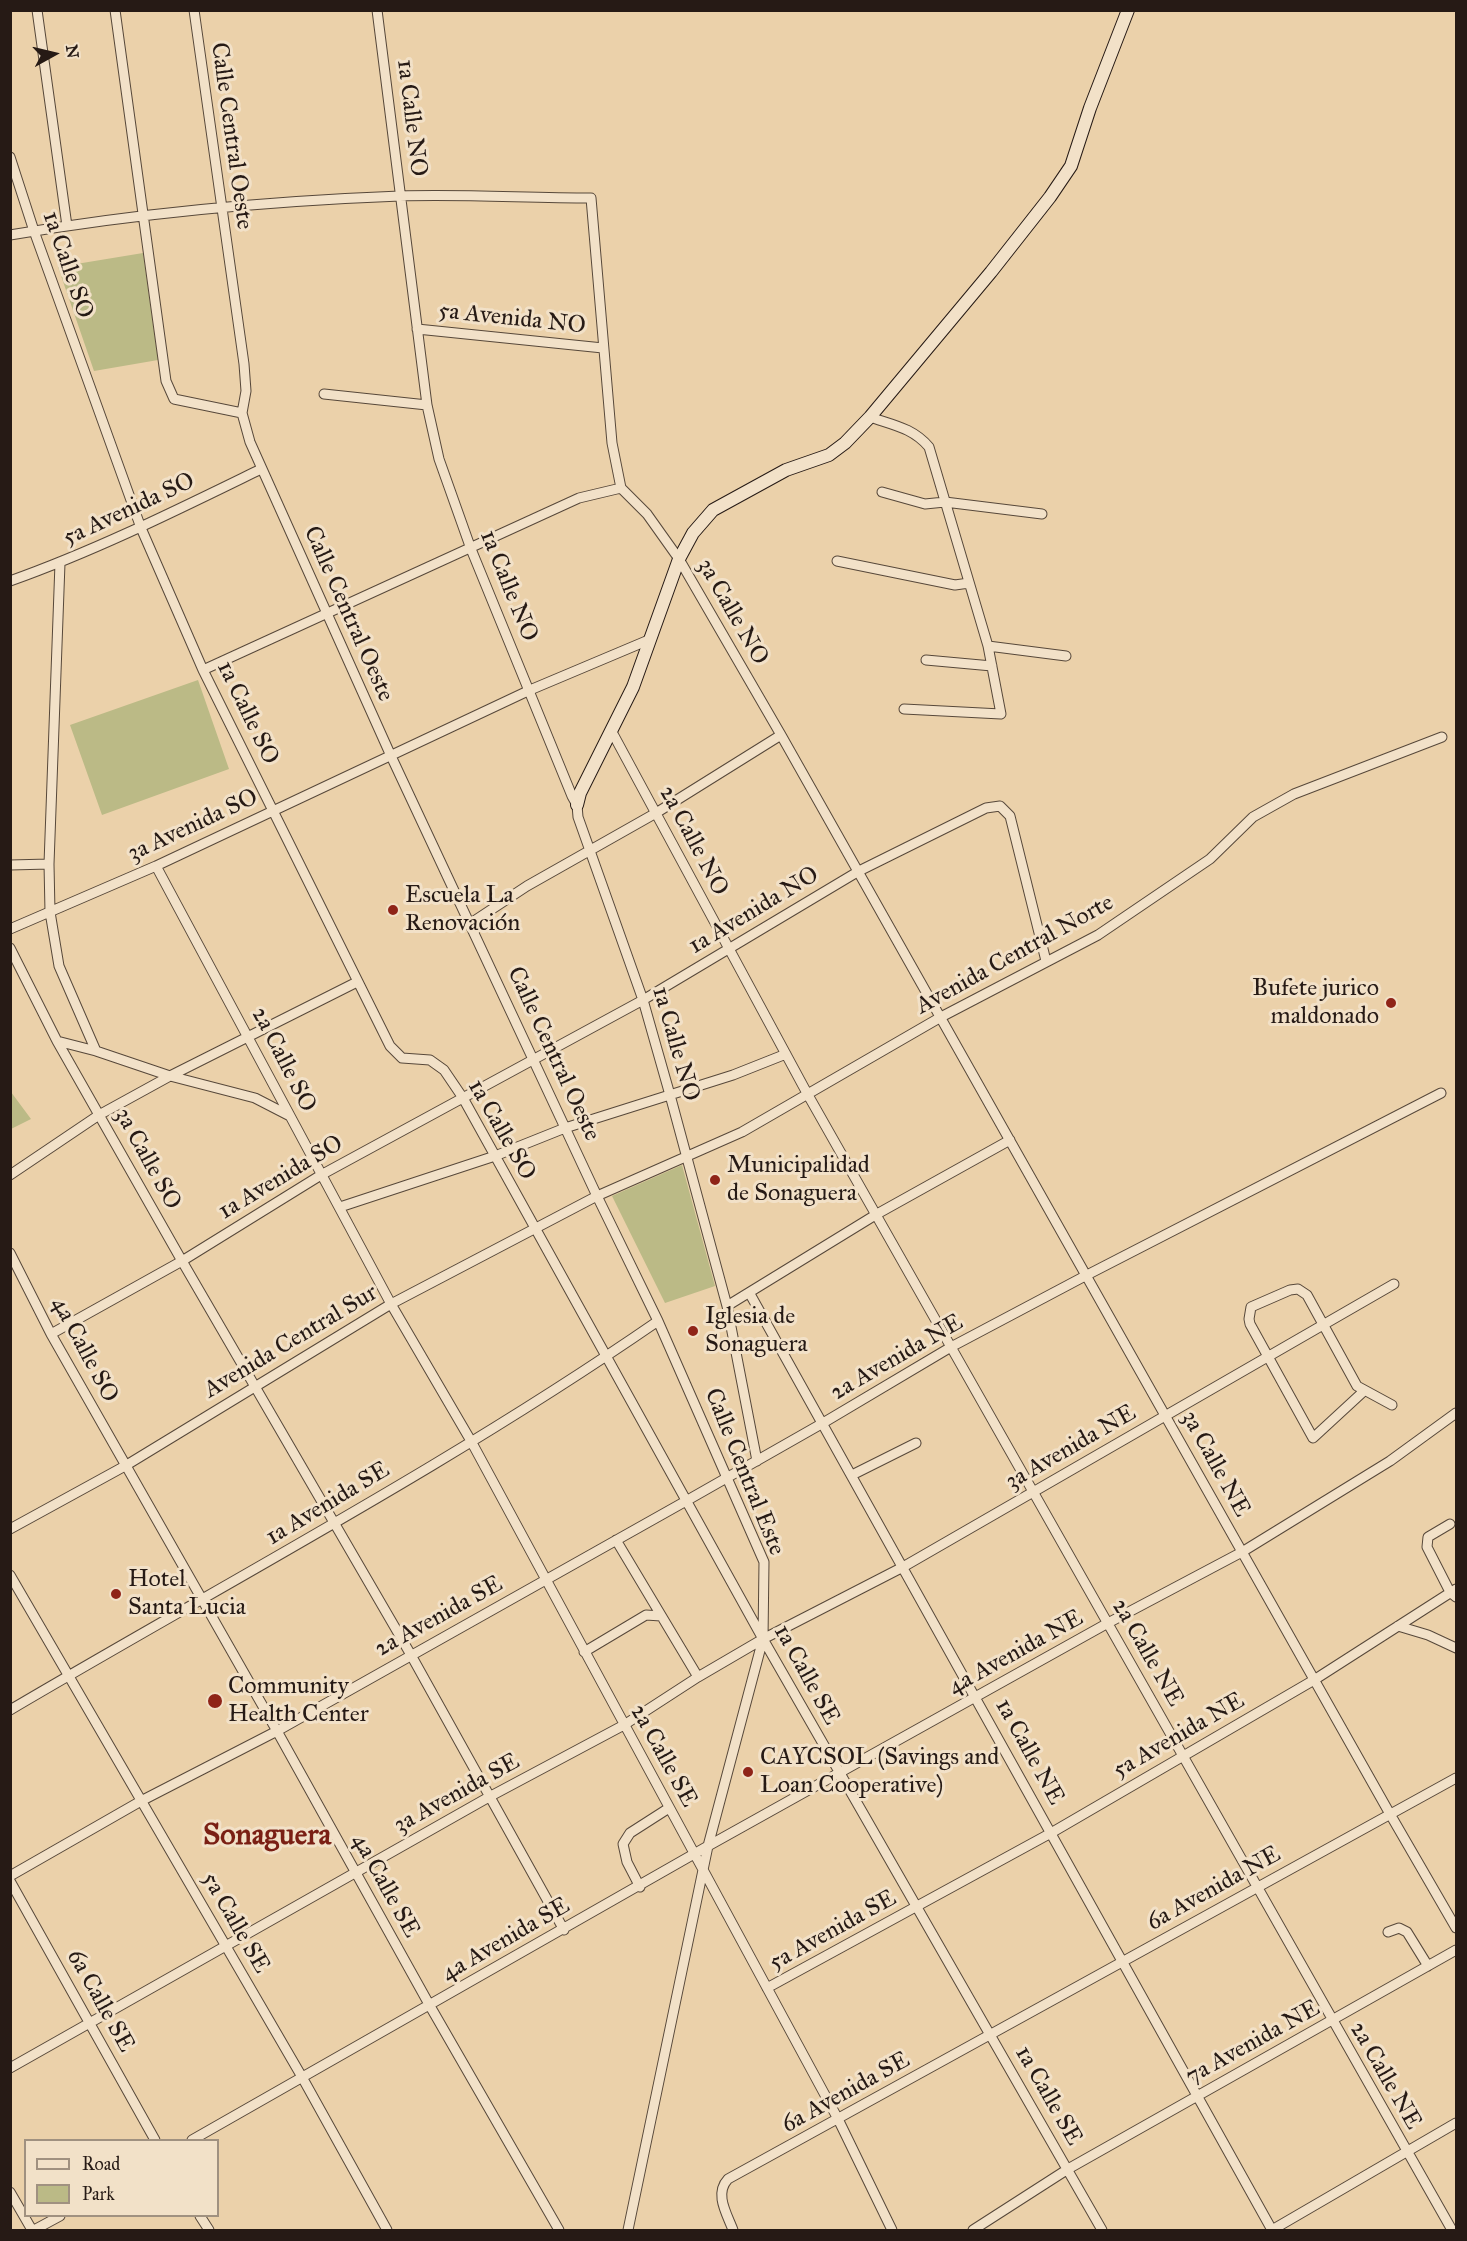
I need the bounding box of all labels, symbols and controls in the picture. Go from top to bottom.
north arrow [24,24,84,84]
street label: Calle Central Oeste [204,41,258,231]
text: N [62,43,83,59]
street label: 1a Calle NO [390,58,432,178]
street label: 1a Calle SO [35,208,99,322]
street label: 5a Avenida NO [437,297,587,341]
street label: 5a Avenida SO [59,467,199,553]
street label: Calle Central Oeste [296,522,400,706]
street label: 1a Calle NO [473,526,543,646]
street label: 3a Calle NO [690,554,774,670]
street label: 1a Calle SO [210,657,284,769]
street label: 2a Calle NO [652,781,734,901]
street label: 3a Avenida SO [123,783,263,869]
street label: 1a Avenida NO [684,861,824,961]
place label: Escuela La Renovación [405,882,520,938]
street label: Avenida Central Norte [911,889,1119,1021]
marker: Escuela La Renovación [386,903,400,917]
street label: Calle Central Oeste [500,962,606,1146]
place label: Bufete jurico maldonado [1252,975,1379,1031]
street label: 1a Calle NO [645,983,705,1105]
marker: Bufete jurico maldonado [1384,996,1398,1010]
street label: 2a Calle SO [244,1003,322,1117]
street label: 1a Calle SO [461,1075,541,1185]
street label: 3a Calle SO [107,1103,187,1215]
street label: 1a Avenida SO [214,1130,348,1226]
place label: Municipalidad de Sonaguera [727,1152,870,1208]
marker: Municipalidad de Sonaguera [708,1173,722,1187]
street label: Avenida Central Sur [199,1279,383,1405]
street label: 4a Calle SO [44,1292,124,1408]
place label: Iglesia de Sonaguera [705,1303,808,1359]
street label: 2a Avenida NE [826,1309,968,1407]
marker: Iglesia de Sonaguera [686,1324,700,1338]
street label: Calle Central Este [697,1384,791,1560]
street label: 3a Avenida NE [1001,1399,1141,1497]
street label: 3a Calle NE [1174,1406,1256,1522]
street label: 1a Avenida SE [261,1456,395,1552]
place label: Hotel Santa Lucia [128,1566,246,1622]
street label: 2a Avenida SE [370,1570,508,1664]
marker: Hotel Santa Lucia [109,1587,123,1601]
street label: 2a Calle NE [1105,1594,1189,1712]
street label: 4a Avenida NE [944,1604,1088,1702]
street label: 1a Calle SE [767,1620,845,1730]
place label: Community Health Center [228,1673,369,1729]
street label: 5a Avenida NE [1108,1687,1250,1785]
marker: Community Health Center [206,1692,224,1710]
street label: 1a Calle NE [988,1694,1070,1810]
street label: 2a Calle SE [623,1700,703,1812]
place label: CAYCSOL (Savings and Loan Cooperative) [760,1744,999,1800]
street label: 3a Avenida SE [389,1748,525,1840]
marker: CAYCSOL (Savings and Loan Cooperative) [741,1765,755,1779]
district label: Sonaguera [203,1819,331,1855]
street label: 4a Calle SE [345,1829,425,1943]
street label: 6a Avenida NE [1142,1840,1286,1938]
street label: 5a Calle SE [195,1867,275,1979]
street label: 5a Avenida SE [764,1884,902,1978]
street label: 4a Avenida SE [437,1892,575,1988]
street label: 6a Calle SE [60,1945,140,2057]
street label: 7a Avenida NE [1181,1994,1325,2092]
street label: 2a Calle NE [1343,2017,1427,2135]
street label: 1a Calle SE [1008,2041,1088,2151]
street label: 6a Avenida SE [777,2046,915,2140]
legend [24,2139,219,2217]
text: Road [82,2153,120,2175]
text: Park [82,2183,115,2205]

